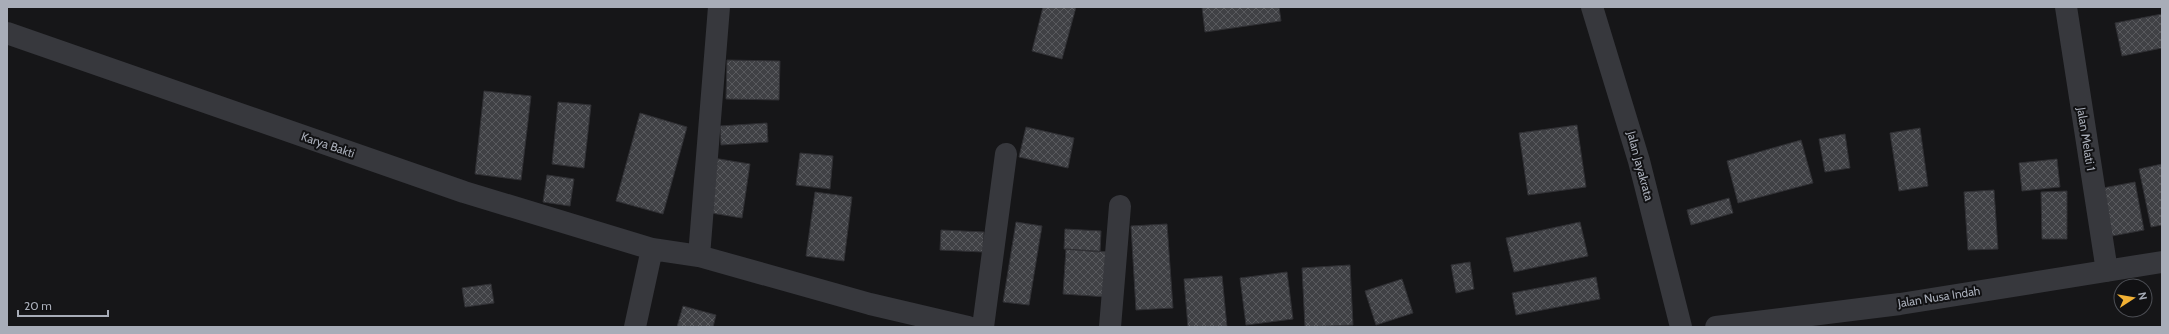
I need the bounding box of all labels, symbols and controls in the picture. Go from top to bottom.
street label: Jalan Melati 1 [2074,105,2099,172]
street label: Karya Bakti [299,128,357,161]
street label: Jalan Jayakrata [1624,128,1657,203]
north arrow [2113,278,2153,318]
street label: Jalan Nusa Indah [1896,283,1981,311]
text: N [2135,291,2150,301]
scale bar [18,292,108,318]
text: 20 m [24,298,52,313]

